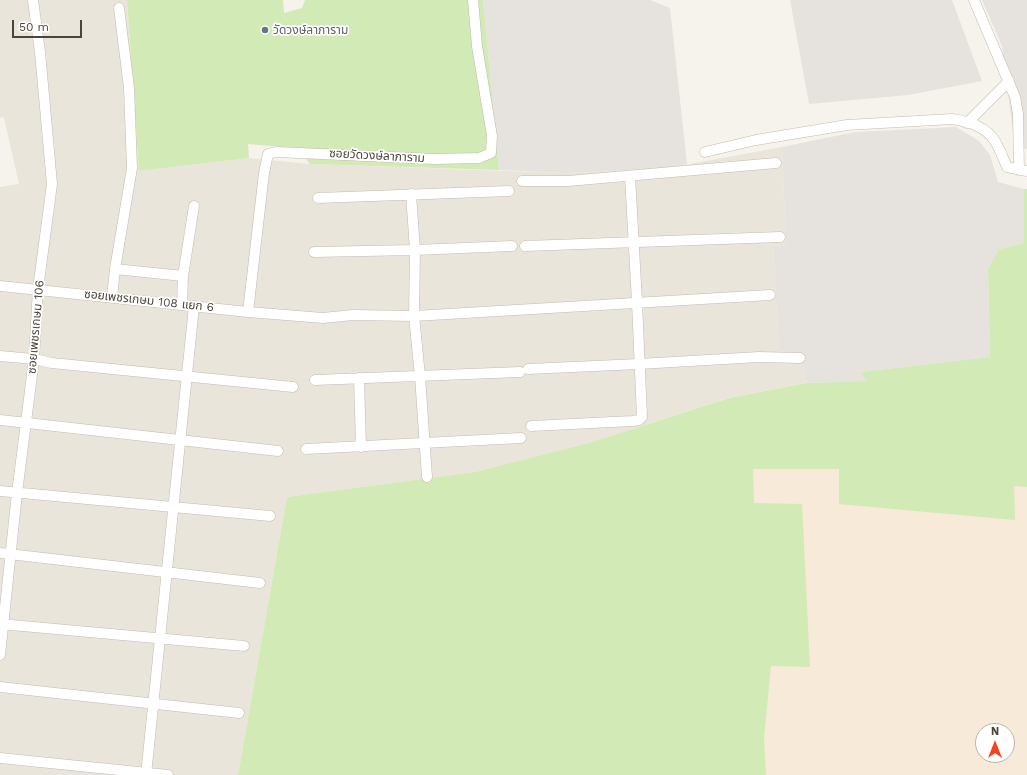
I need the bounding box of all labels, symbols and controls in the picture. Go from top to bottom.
scale bar [14,12,84,38]
text: 50 m [19,20,49,34]
place label: วัดวงษ์ลาภาราม [273,23,348,37]
marker: วัดวงษ์ลาภาราม [260,25,270,35]
street label: ซอยวัดวงษ์ลาภาราม [329,146,425,166]
street label: ซอยเพชรเกษม 106 [25,279,47,375]
street label: ซอยเพชรเกษม 108 แยก 6 [83,287,215,315]
north arrow [975,723,1015,763]
text: N [991,725,999,738]

